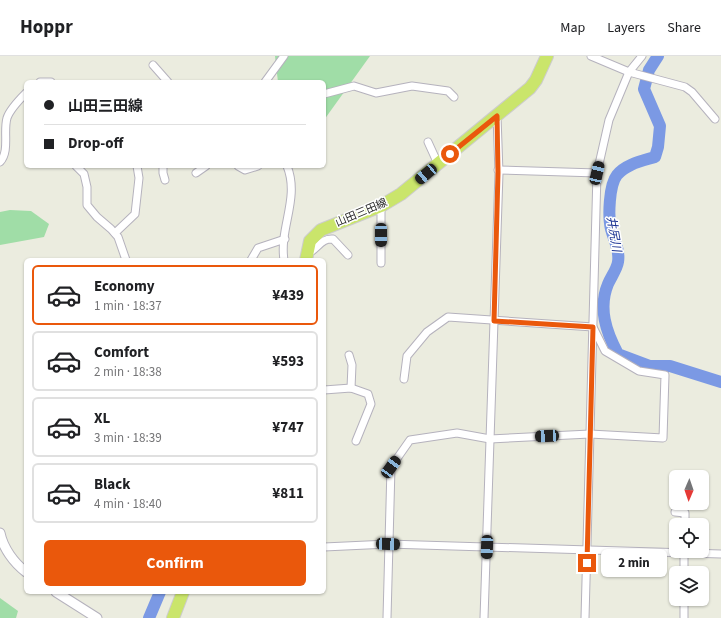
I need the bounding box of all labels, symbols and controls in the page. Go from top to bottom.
text: Hoppr [20,14,73,41]
text: Map [560,18,585,38]
text: Layers [607,18,645,38]
text: Share [667,18,701,38]
text: 山田三田線 [68,96,143,117]
text: Drop-off [68,133,123,154]
route start [441,145,459,163]
car [588,160,606,186]
car [413,162,439,186]
street label: 山田三田線 [333,195,389,230]
water label: 井尻川 [602,215,625,255]
car [375,223,387,247]
text: Economy [94,276,155,297]
icon: car [46,277,82,313]
text: ¥439 [272,285,304,306]
text: 1 min · 18:37 [94,297,162,315]
text: Comfort [94,342,149,363]
icon: car [46,343,82,379]
text: ¥593 [272,351,304,372]
text: 2 min · 18:38 [94,363,162,381]
text: XL [94,408,110,429]
icon: car [46,409,82,445]
text: ¥747 [272,417,304,438]
text: 3 min · 18:39 [94,429,162,447]
car [535,429,559,443]
car [379,454,403,480]
north arrow [669,470,709,510]
map controls [669,470,709,606]
text: Black [94,474,131,495]
icon: car [46,475,82,511]
text: ¥811 [272,483,304,504]
text: 4 min · 18:40 [94,495,162,513]
button: locate [669,518,709,558]
car [481,535,493,559]
car [376,538,400,550]
button: Confirm [44,540,306,586]
callout: 2 min [601,549,667,577]
route end [578,554,596,572]
text: 2 min [618,554,650,572]
button: layers [669,566,709,606]

